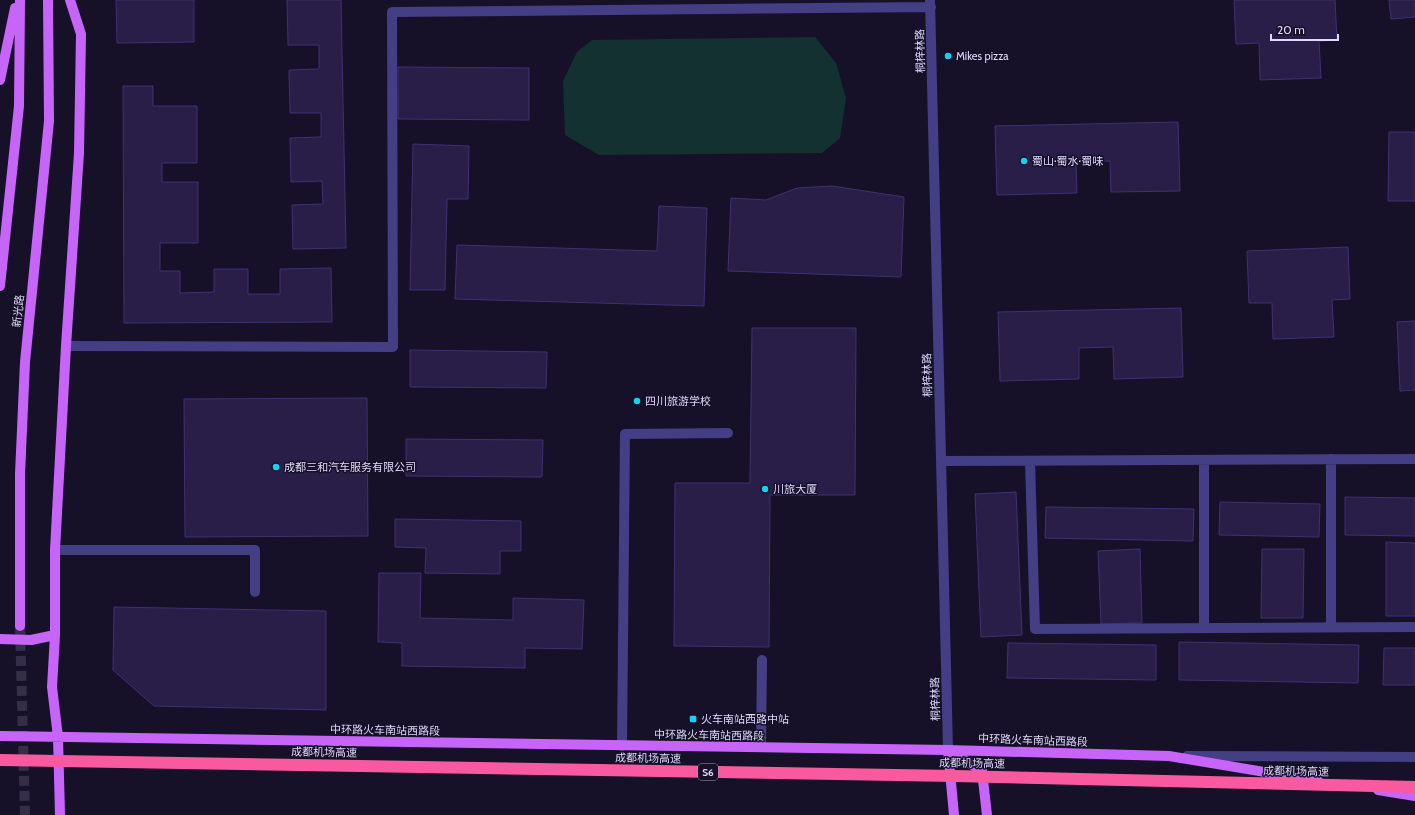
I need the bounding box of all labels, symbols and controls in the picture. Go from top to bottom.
scale bar [1271,16,1338,42]
text: 20 m [1277,22,1305,37]
street label: 桐梓林路 [913,29,927,73]
place label: Mikes pizza [956,49,1009,63]
marker: Mikes pizza [943,51,953,61]
place label: 蜀山·蜀水·蜀味 [1032,154,1103,168]
marker: 蜀山·蜀水·蜀味 [1019,156,1029,166]
street label: 新光路 [9,294,27,328]
street label: 桐梓林路 [920,353,934,397]
place label: 四川旅游学校 [645,394,711,408]
marker: 四川旅游学校 [632,396,642,406]
place label: 成都三和汽车服务有限公司 [284,460,416,474]
marker: 成都三和汽车服务有限公司 [271,462,281,472]
place label: 川旅大厦 [773,482,817,496]
marker: 川旅大厦 [760,484,770,494]
street label: 桐梓林路 [928,677,942,721]
place label: 火车南站西路中站 [701,712,789,726]
marker: 火车南站西路中站 [688,714,698,724]
street label: 中环路火车南站西路段 [330,722,440,738]
street label: 中环路火车南站西路段 [654,727,764,743]
street label: 中环路火车南站西路段 [978,731,1088,749]
street label: 成都机场高速 [291,744,357,760]
street label: 成都机场高速 [615,750,681,766]
street label: 成都机场高速 [939,755,1005,771]
street label: 成都机场高速 [1263,763,1329,779]
road number: S6 [698,764,718,780]

